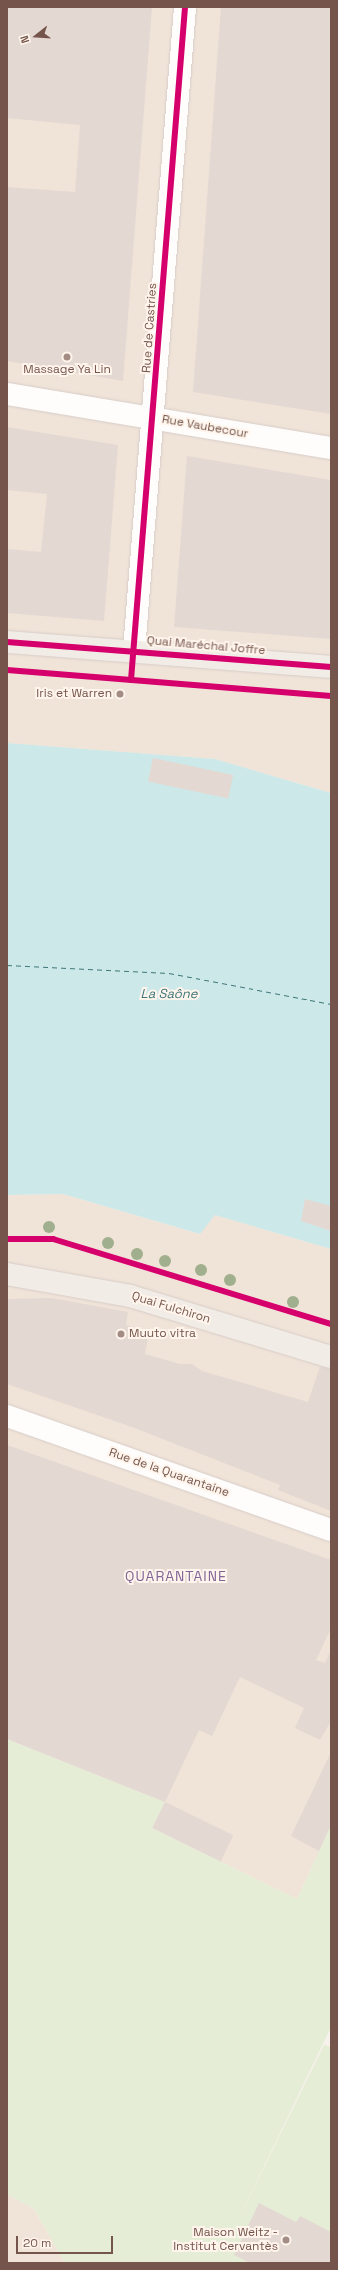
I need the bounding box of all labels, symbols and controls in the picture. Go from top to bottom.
north arrow [16,16,56,56]
text: N [17,34,32,45]
street label: Rue de Castries [140,283,160,373]
marker: Massage Ya Lin [62,352,72,362]
place label: Massage Ya Lin [23,363,111,377]
street label: Rue Vaubecour [161,412,249,442]
street label: Quai Maréchal Joffre [146,634,266,658]
place label: Iris et Warren [36,687,112,701]
marker: Iris et Warren [115,689,125,699]
water label: La Saône [141,986,197,1002]
street label: Quai Fulchiron [130,1289,212,1327]
place label: Muuto vitra [129,1327,196,1341]
marker: Muuto vitra [116,1329,126,1339]
street label: Rue de la Quarantaine [107,1446,231,1500]
district label: QUARANTAINE [125,1568,227,1584]
place label: Maison Weitz - Institut Cervantès [173,2226,278,2254]
scale bar [18,2228,115,2254]
text: 20 m [23,2235,51,2251]
marker: Maison Weitz - Institut Cervantès [281,2235,291,2245]

